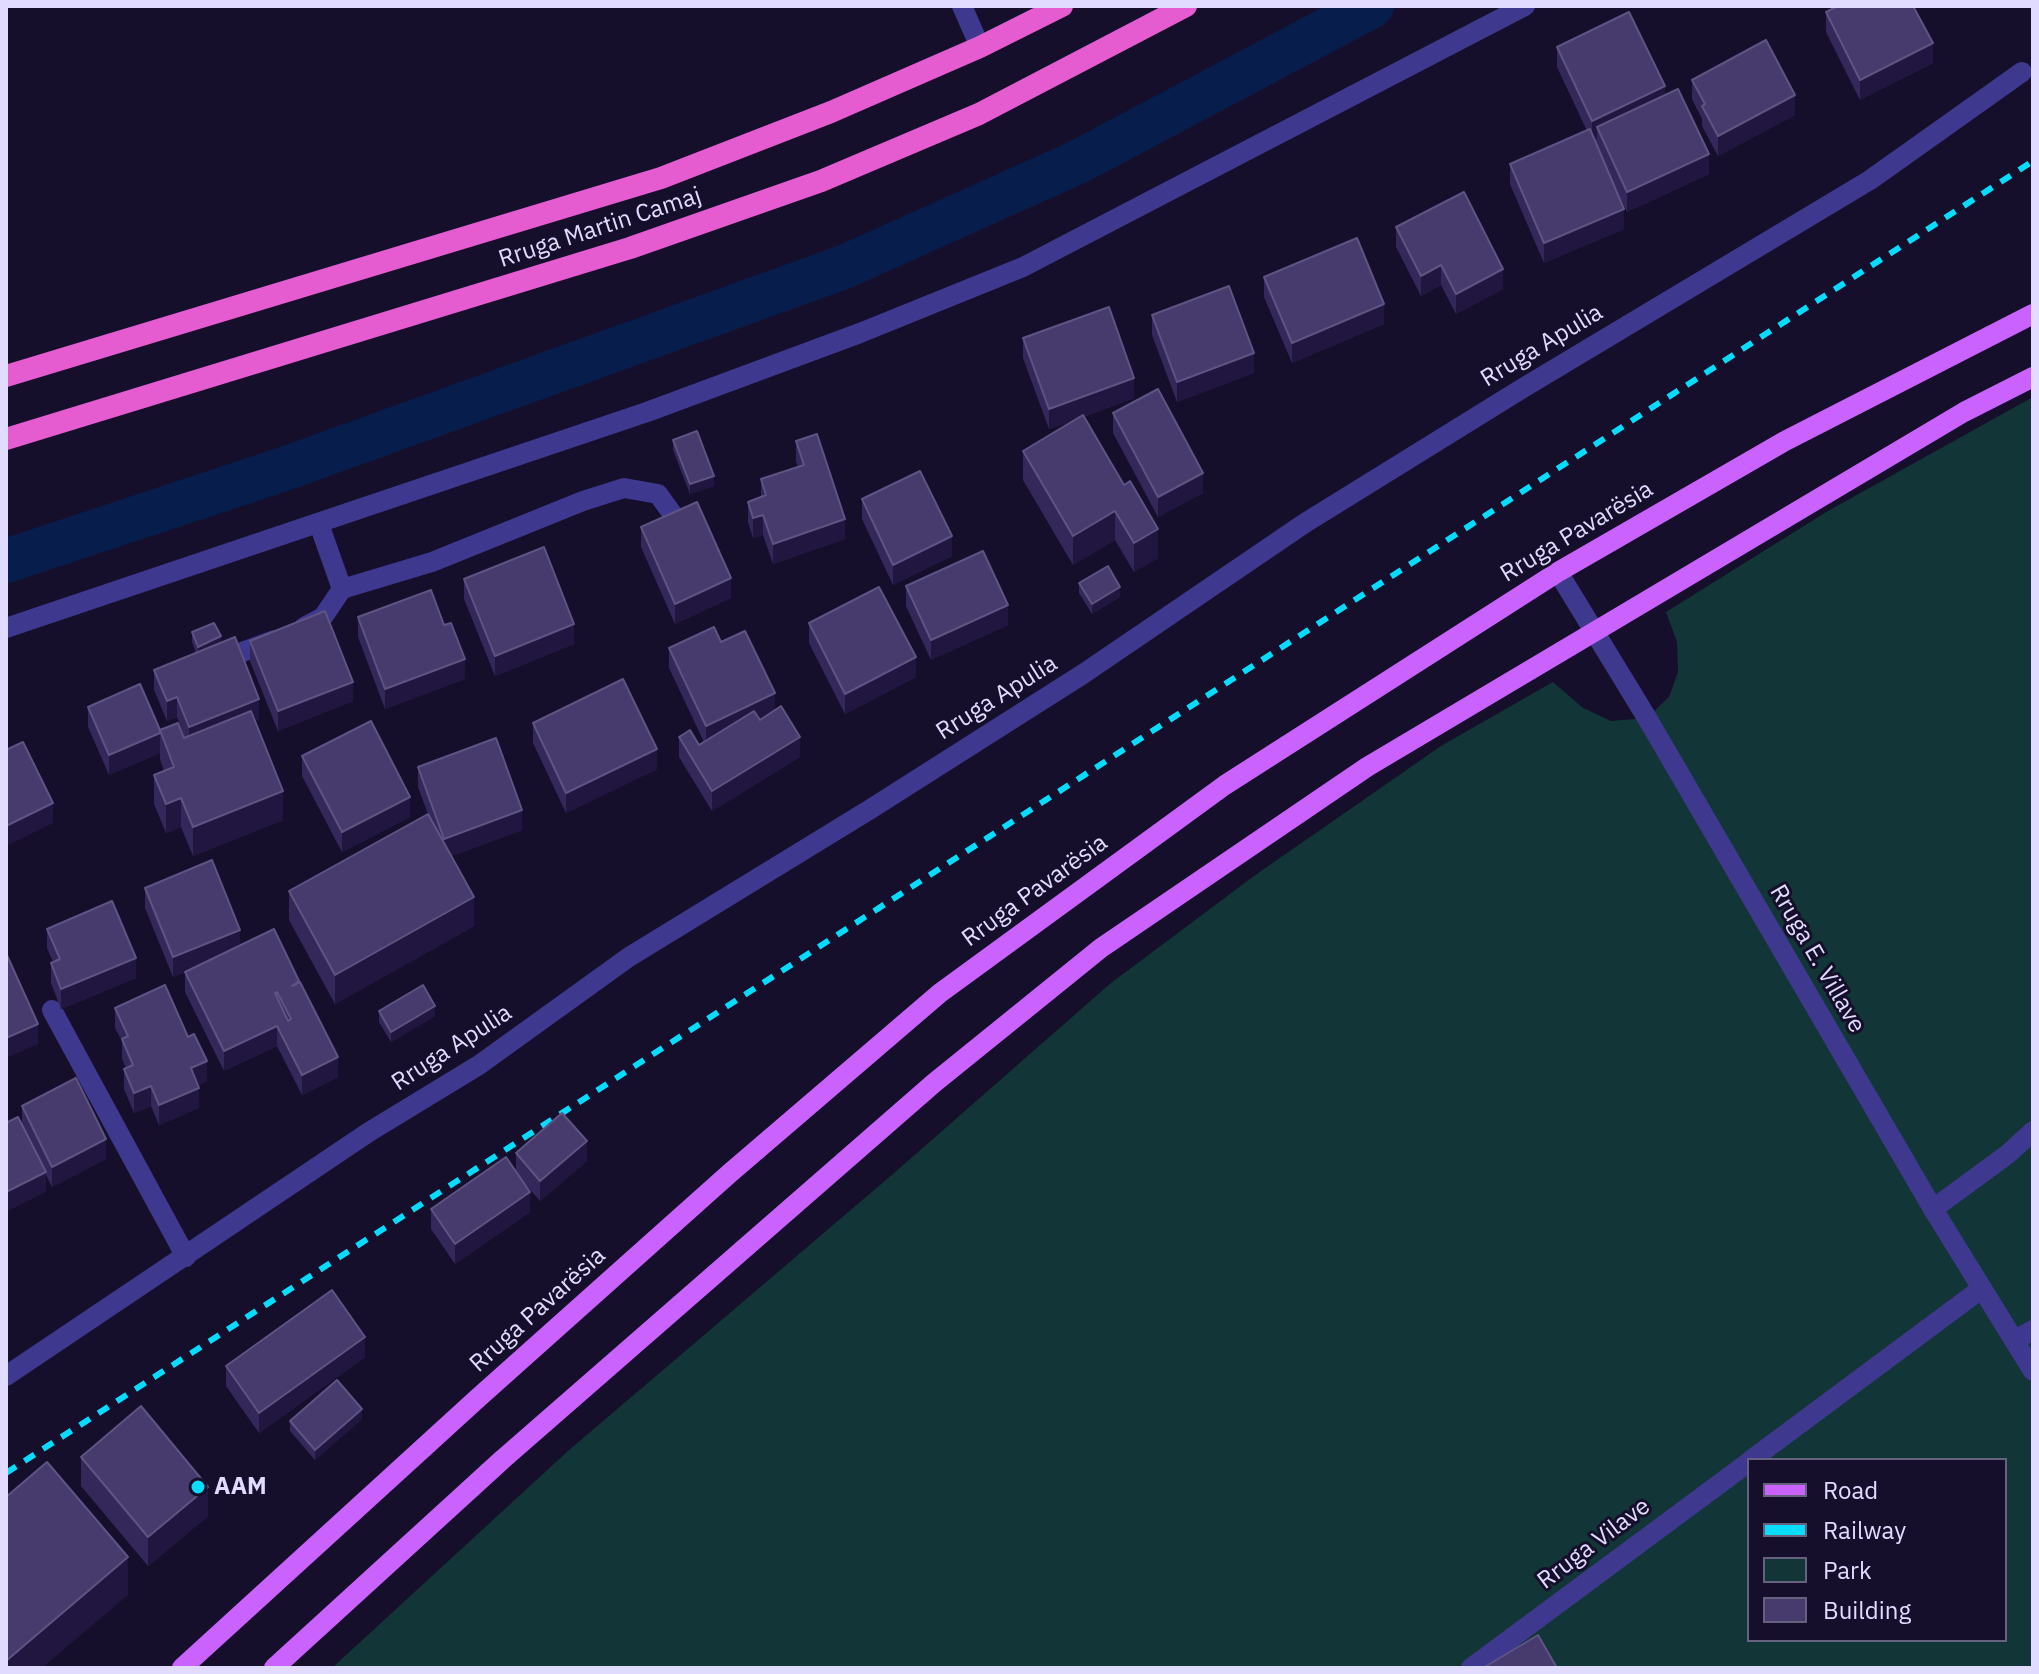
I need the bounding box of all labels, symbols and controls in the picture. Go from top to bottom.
street label: Rruga Martin Camaj [495,182,705,274]
street label: Rruga Apulia [1476,298,1608,394]
street label: Rruga Pavarësia [1496,475,1658,589]
street label: Rruga Apulia [931,649,1063,747]
street label: Rruga Pavarësia [957,829,1113,953]
street label: Rruga E. Villave [1763,880,1871,1038]
street label: Rruga Apulia [387,999,517,1097]
street label: Rruga Pavarësia [464,1242,612,1378]
legend [1747,1458,2007,1642]
place label: AAM [214,1473,267,1501]
text: Road [1823,1474,1878,1506]
marker: AAM [189,1478,207,1496]
street label: Rruga Vilave [1532,1492,1656,1596]
text: Railway [1823,1514,1906,1546]
text: Park [1823,1554,1872,1586]
text: Building [1823,1594,1911,1626]

